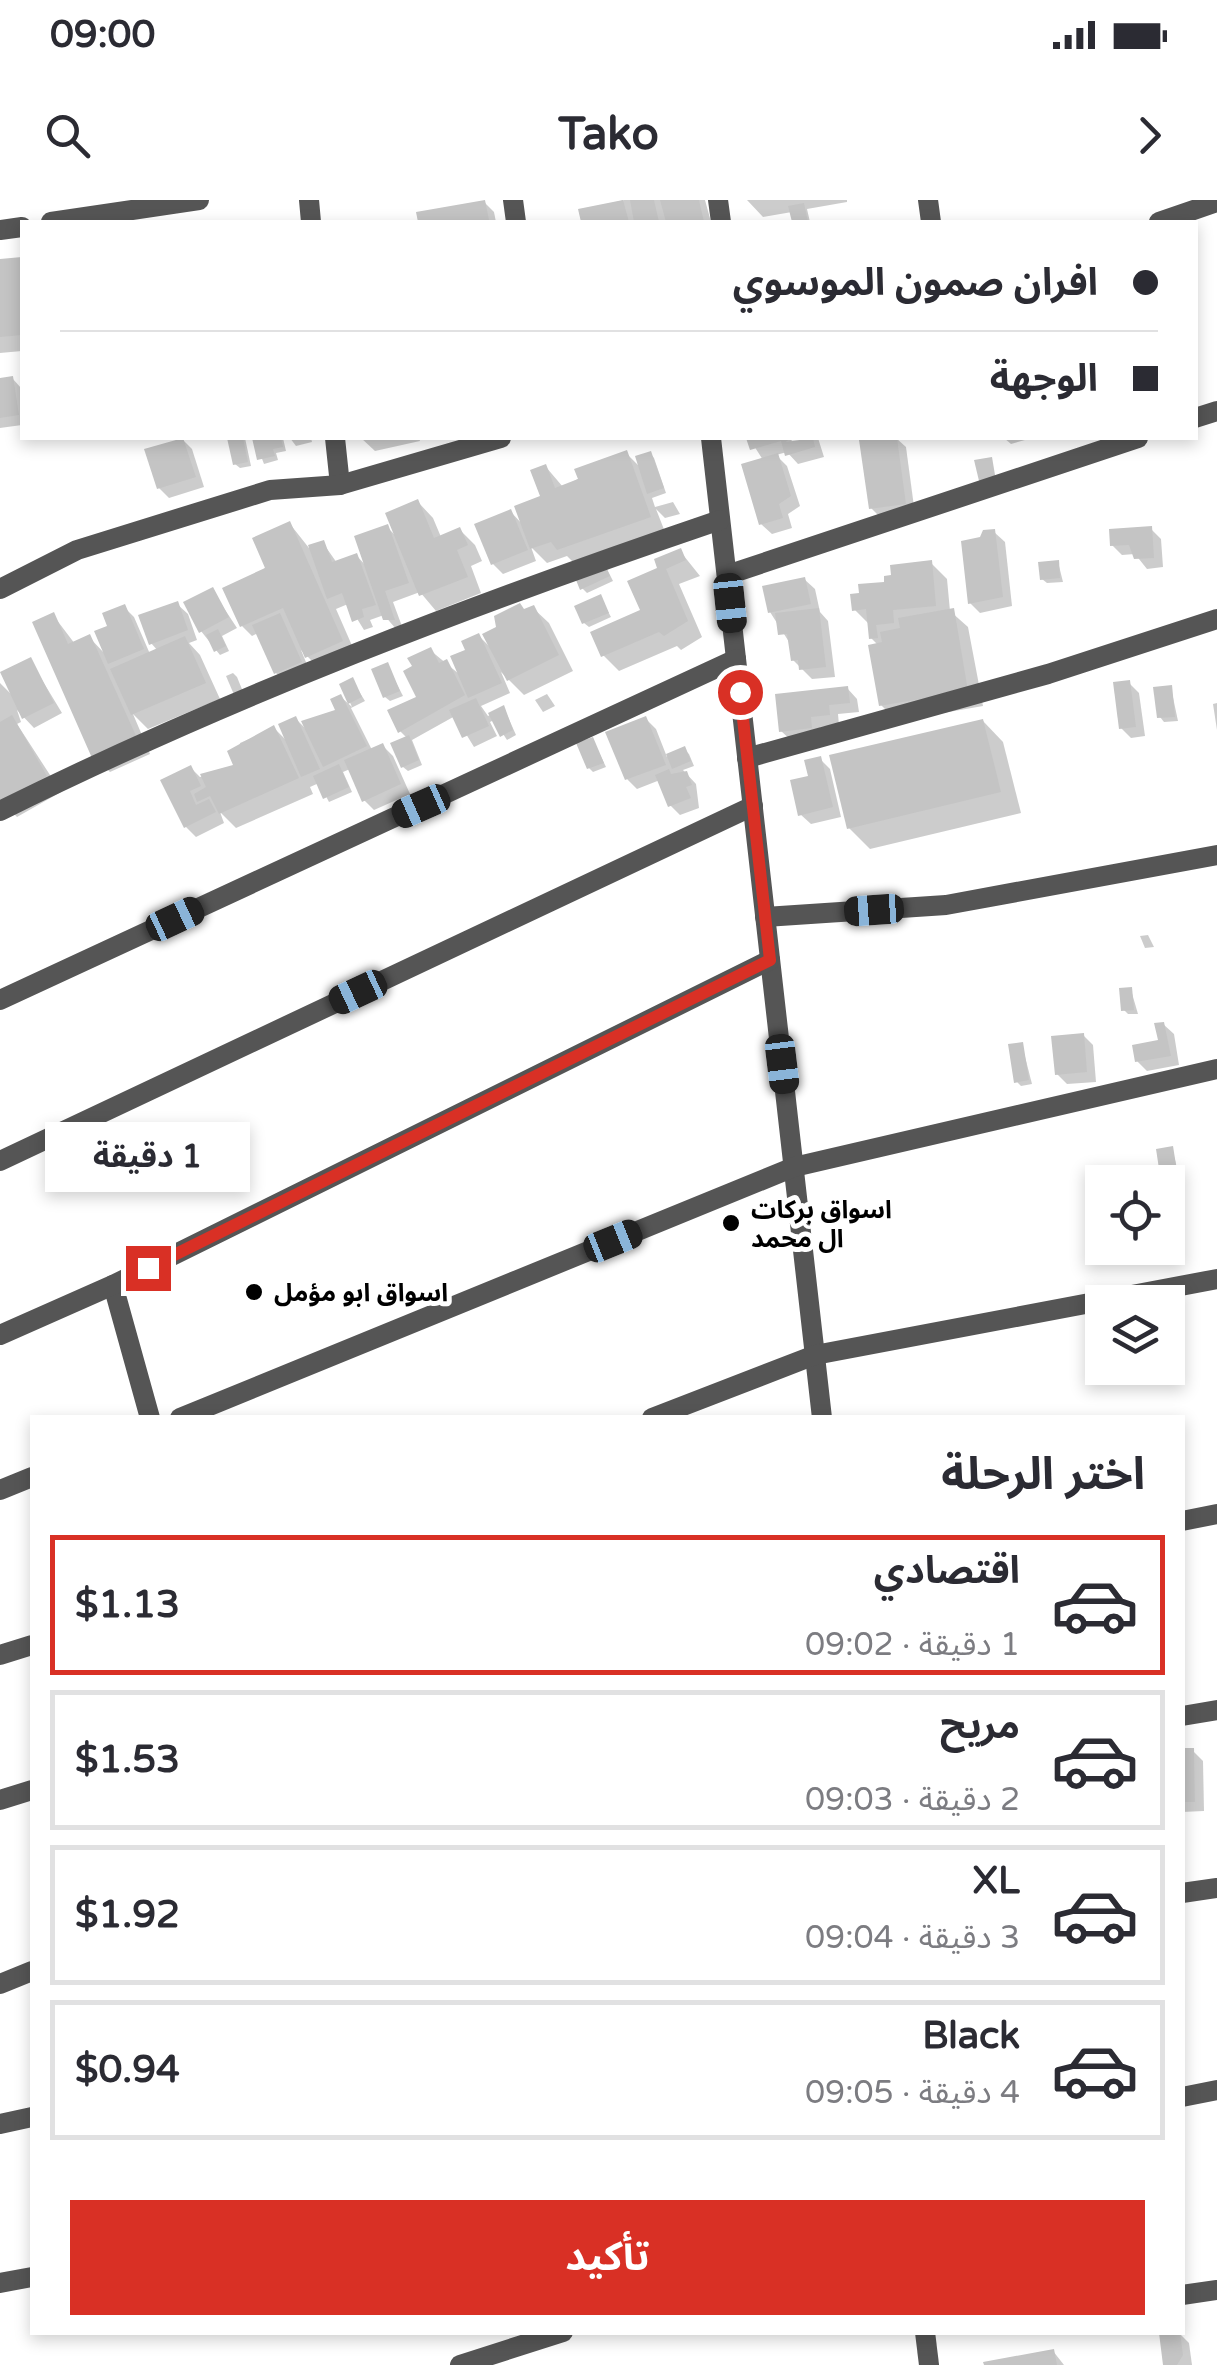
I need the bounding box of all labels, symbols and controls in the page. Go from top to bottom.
text: 09:00 [50,12,155,58]
icon: search [40,108,95,163]
text: Tako [558,108,659,162]
icon: forward [1122,108,1177,163]
text: افران صمون الموسوي [733,260,1098,306]
text: الوجهة [990,356,1098,402]
car [712,572,748,634]
route start [718,670,763,715]
car [387,780,455,832]
car [141,893,209,945]
car [843,893,905,927]
car [324,966,392,1018]
car [763,1032,801,1096]
callout: 1 دقيقة [46,1123,250,1193]
text: 1 دقيقة [93,1138,202,1176]
map controls [1085,1165,1185,1385]
button: locate [1085,1165,1185,1265]
place label: اسواق بركات ال محمد [751,1195,892,1254]
marker: اسواق بركات ال محمد [720,1212,742,1234]
car [580,1216,646,1266]
route end [126,1246,171,1291]
place label: اسواق ابو مؤمل [274,1278,448,1308]
marker: اسواق ابو مؤمل [243,1281,265,1303]
button: layers [1085,1285,1185,1385]
text: اختر الرحلة [941,1448,1145,1502]
text: اقتصادي [874,1548,1020,1594]
icon: car [1050,1560,1140,1650]
text: $1.13 [75,1582,180,1628]
text: 1 دقيقة · 09:02 [805,1626,1020,1664]
text: مريح [940,1703,1020,1749]
icon: car [1050,1715,1140,1805]
text: $1.53 [75,1737,180,1783]
text: 2 دقيقة · 09:03 [805,1781,1020,1819]
text: XL [973,1858,1020,1904]
icon: car [1050,1870,1140,1960]
text: $1.92 [75,1892,180,1938]
text: 3 دقيقة · 09:04 [805,1919,1020,1957]
text: Black [922,2013,1020,2059]
icon: car [1050,2025,1140,2115]
text: $0.94 [75,2047,180,2093]
text: 4 دقيقة · 09:05 [805,2074,1020,2112]
button: تأكيد [70,2200,1145,2315]

